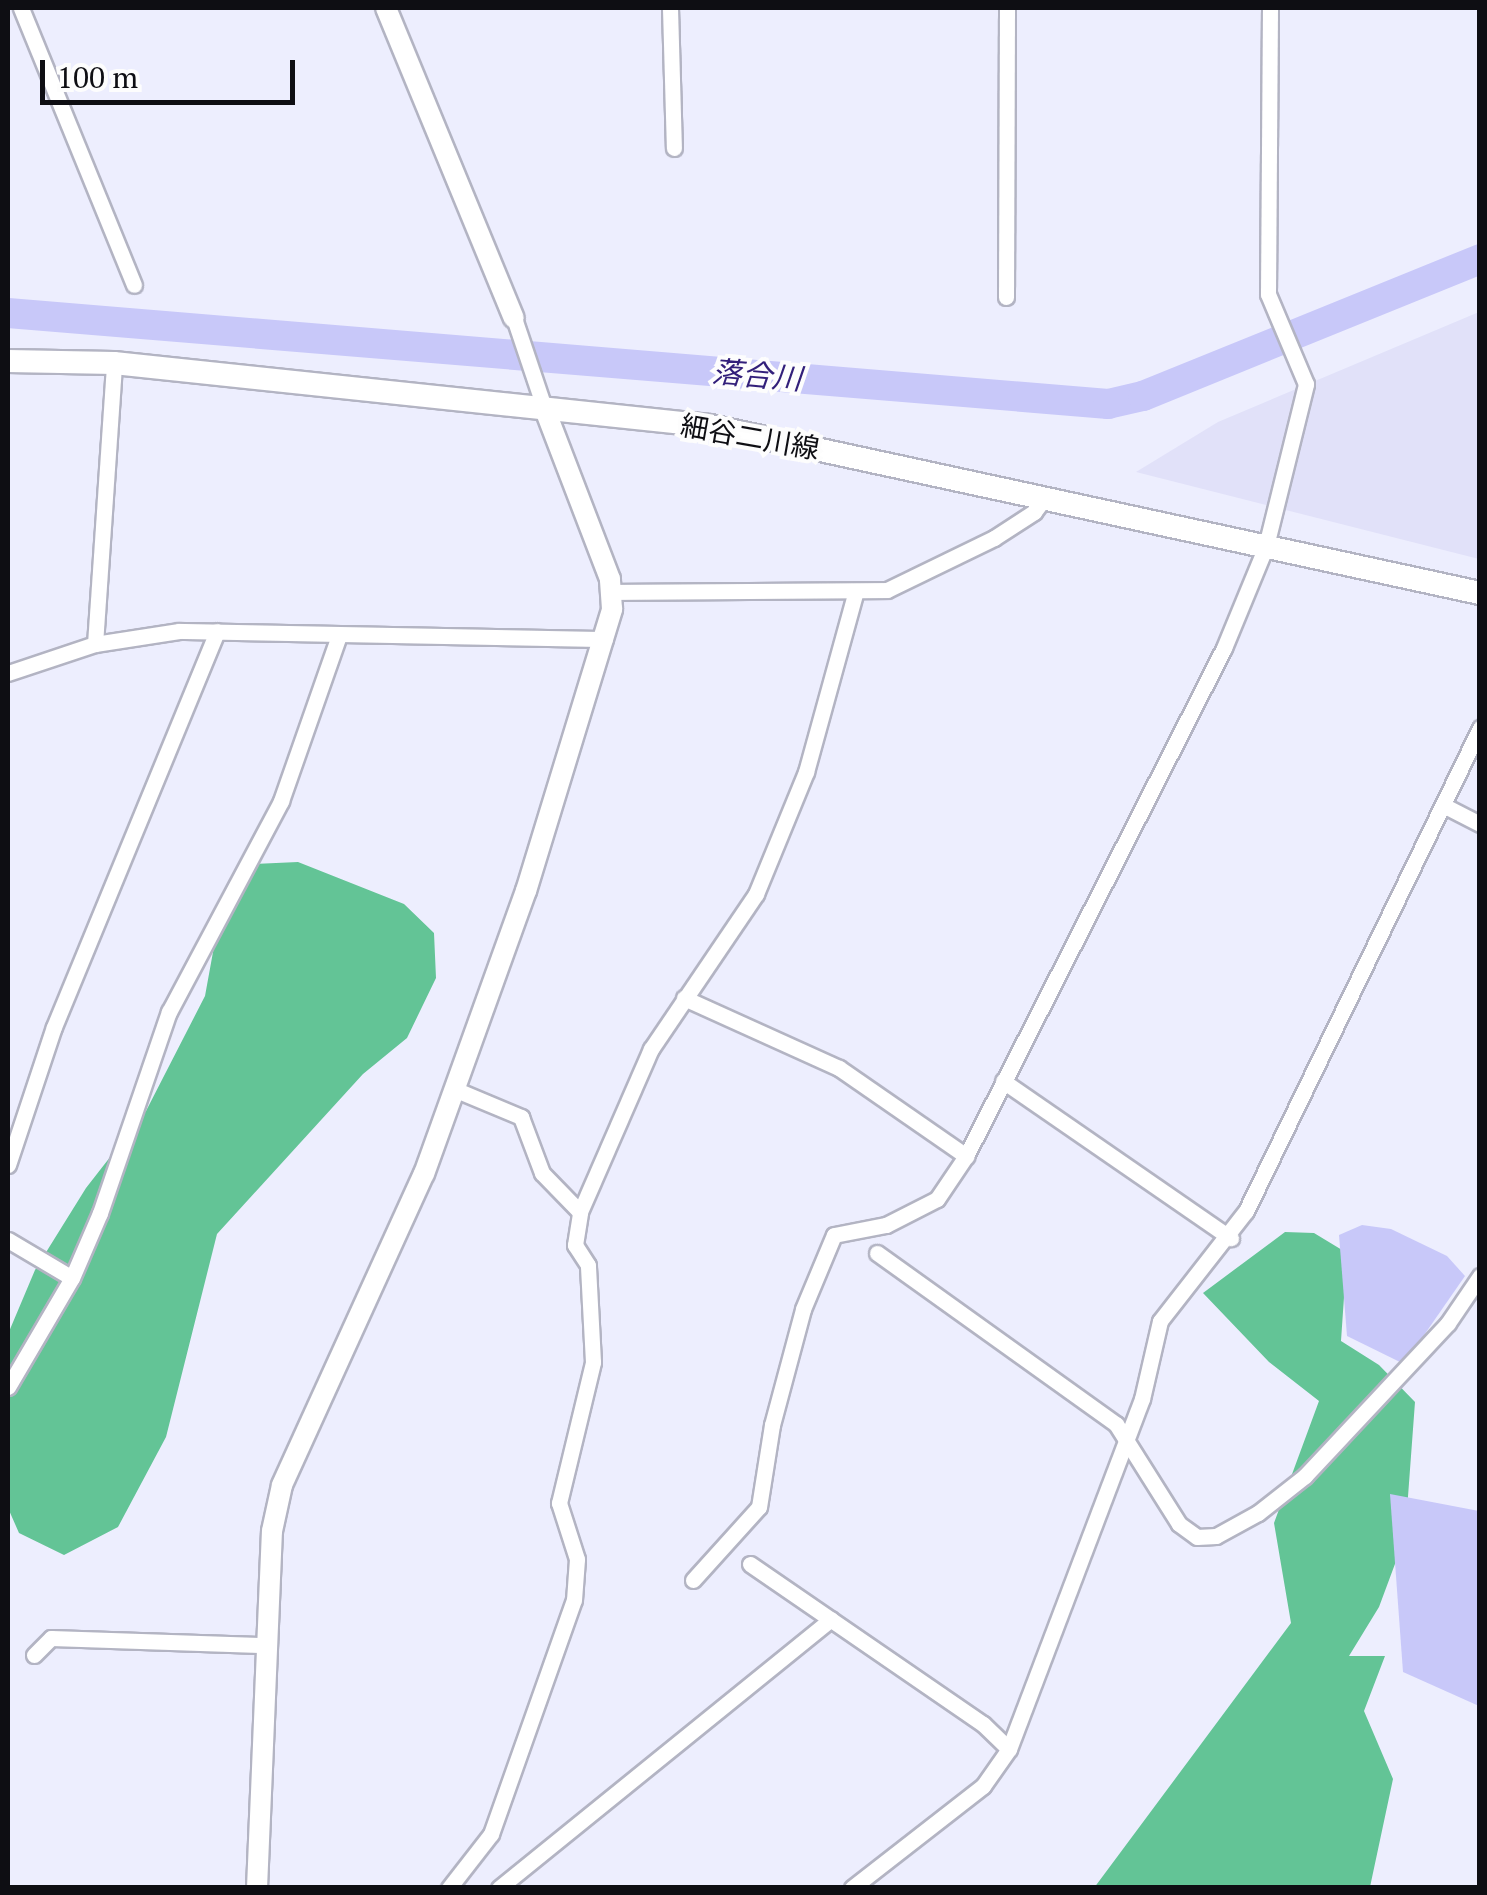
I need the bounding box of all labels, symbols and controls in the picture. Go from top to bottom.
scale bar [45,40,300,102]
text: 100 m [57,57,138,97]
water label: 落合川 [711,353,803,397]
street label: 細谷二川線 [678,408,822,466]

